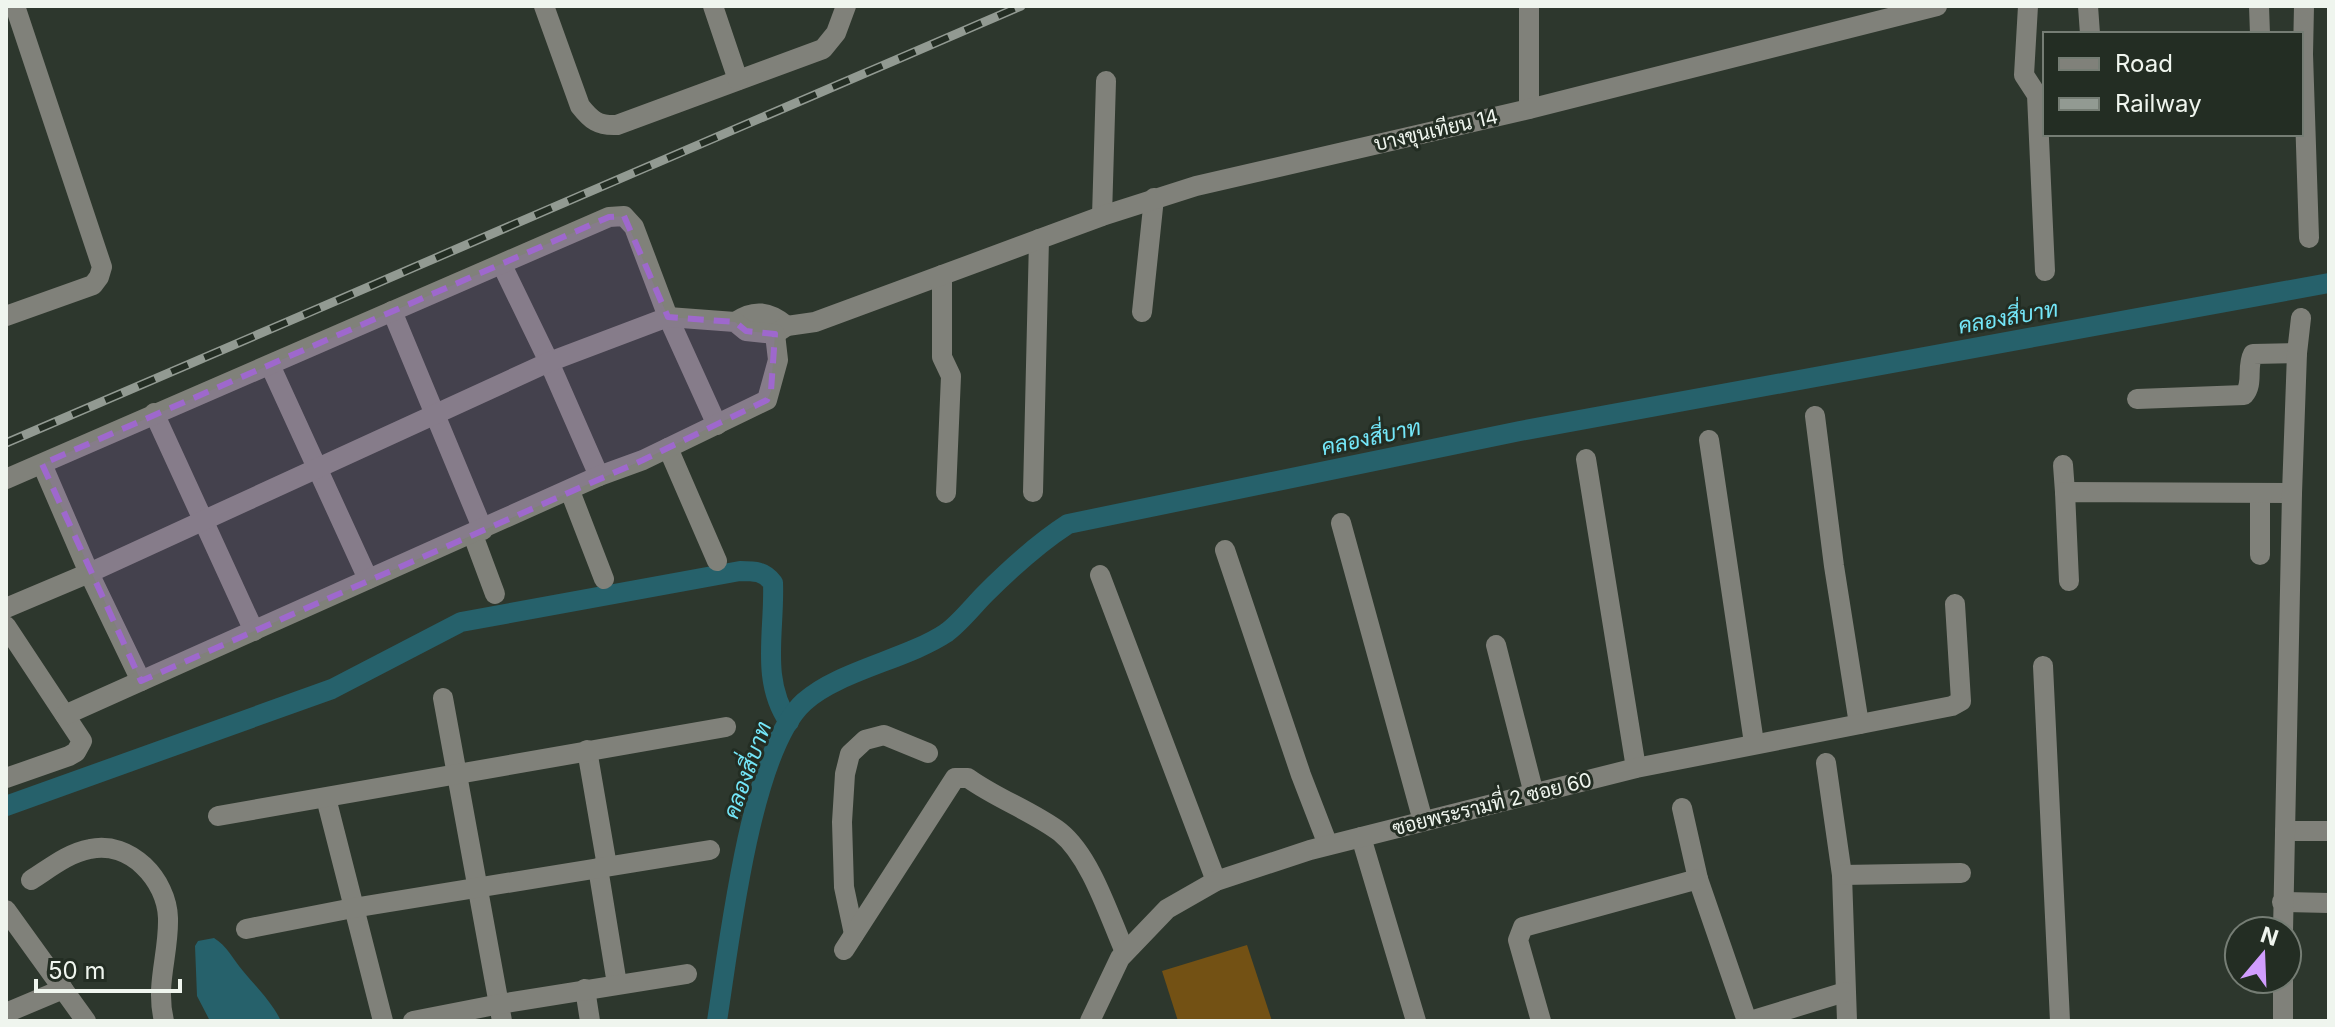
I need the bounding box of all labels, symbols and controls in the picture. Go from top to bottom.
legend [2043,32,2303,136]
text: Road [2115,49,2173,78]
text: Railway [2115,89,2202,118]
street label: บางขุนเทียน 14 [1371,103,1501,158]
water label: คลองสี่บาท [1955,290,2060,339]
water label: คลองสี่บาท [1318,408,1423,460]
water label: คลองสี่บาท [712,716,776,822]
street label: ซอยพระรามที่ 2 ซอย 60 [1389,763,1594,840]
north arrow [2223,915,2303,995]
text: N [2257,921,2282,951]
scale bar [36,943,180,993]
text: 50 m [48,956,106,985]

